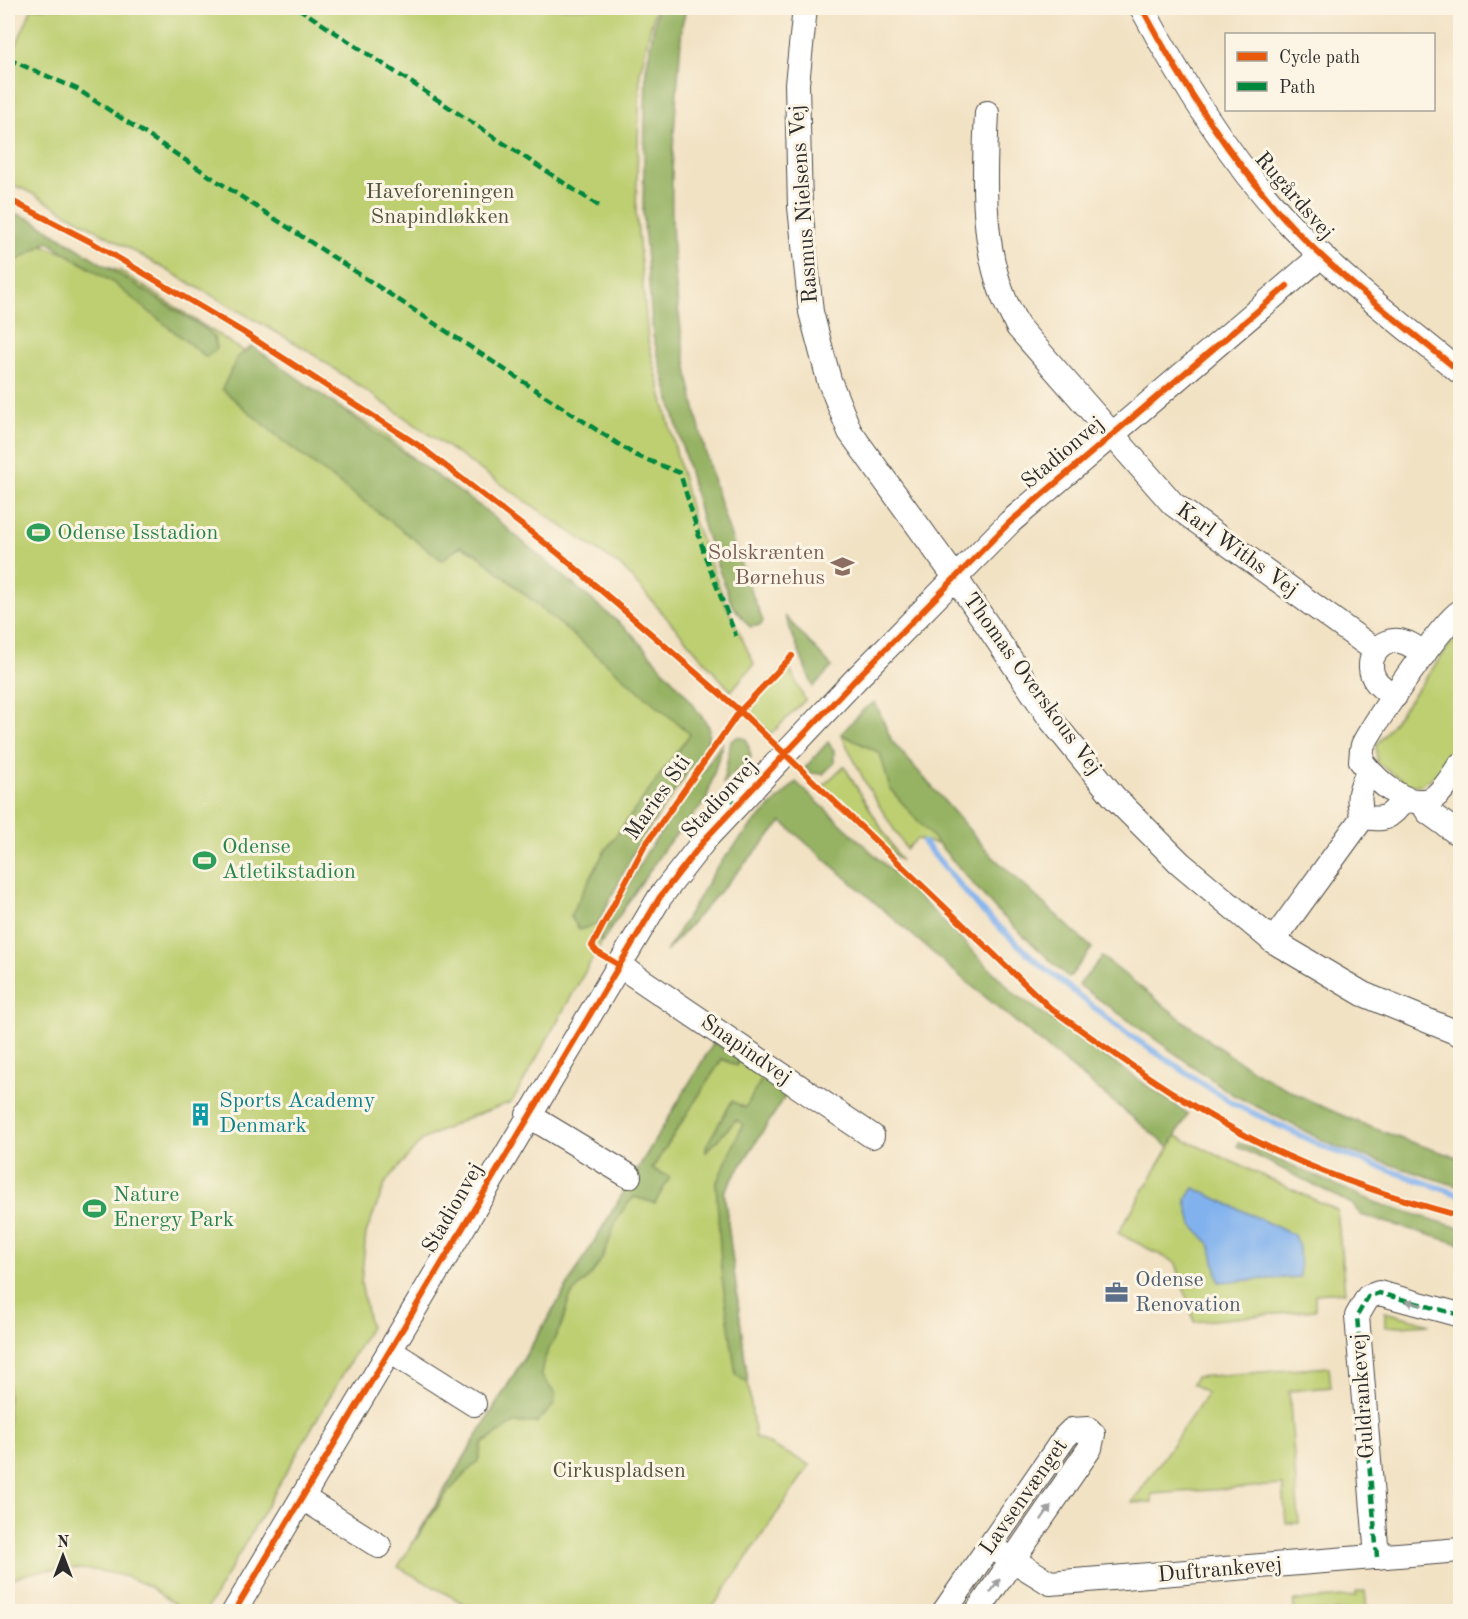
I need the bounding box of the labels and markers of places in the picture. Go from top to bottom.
sports icon: Odense Isstadion [26,520,52,546]
place label: Odense Isstadion [57,522,218,544]
place label: Solskrænten Børnehus [708,542,825,589]
school or university icon: Solskrænten Børnehus [830,553,856,579]
place label: Odense Atletikstadion [222,836,356,883]
sports icon: Odense Atletikstadion [191,847,217,873]
place label: Sports Academy Denmark [219,1090,376,1137]
building icon: Sports Academy Denmark [188,1101,214,1127]
place label: Nature Energy Park [113,1184,234,1231]
sports icon: Nature Energy Park [82,1195,108,1221]
place label: Odense Renovation [1135,1269,1241,1316]
office icon: Odense Renovation [1104,1280,1130,1306]

